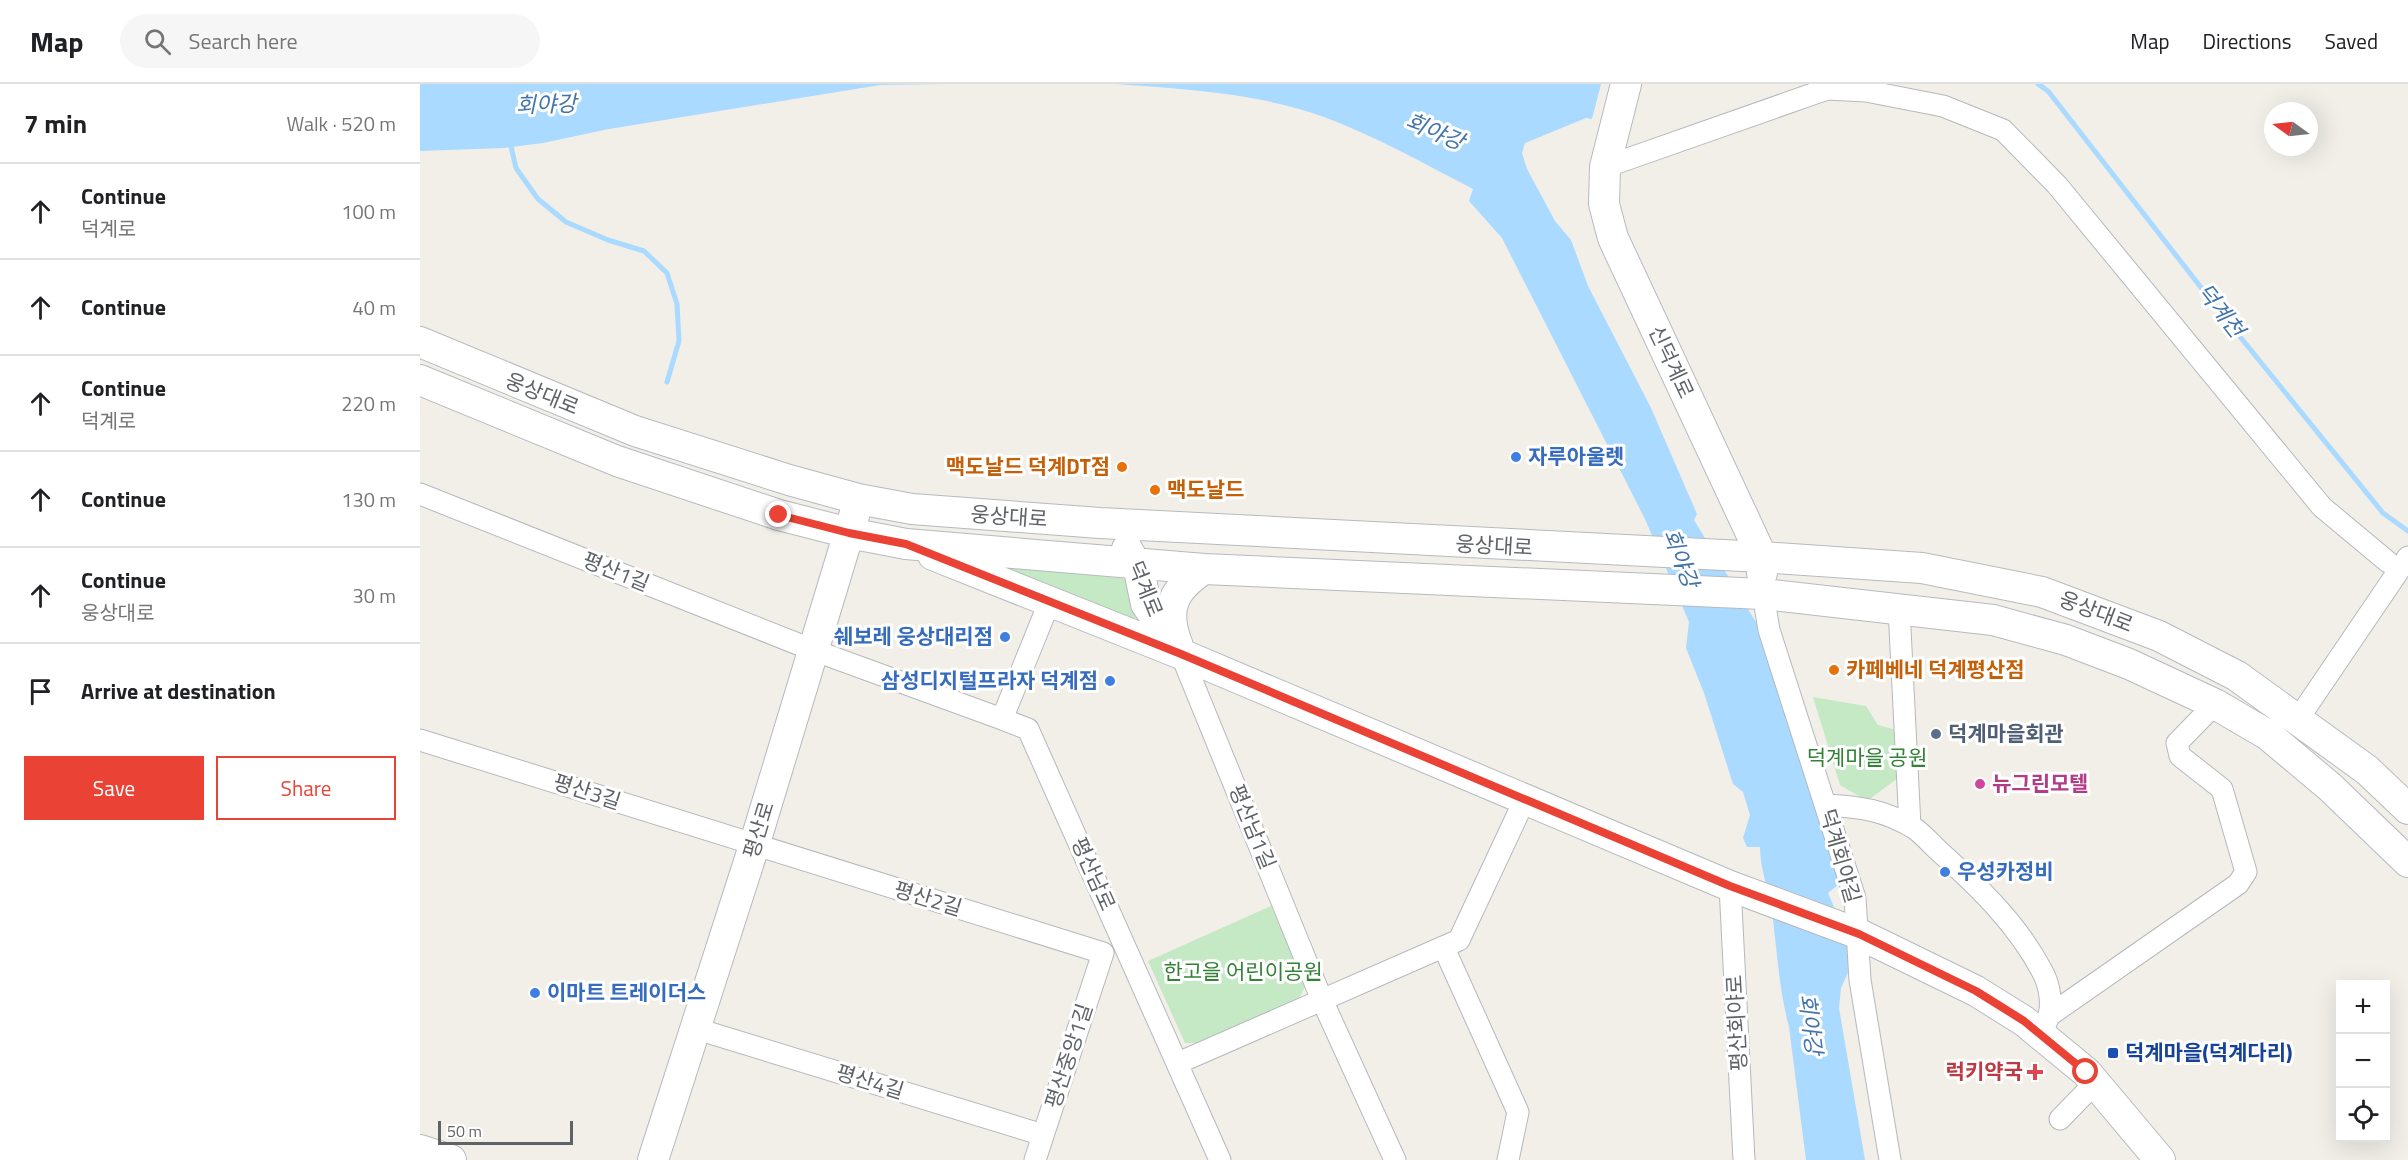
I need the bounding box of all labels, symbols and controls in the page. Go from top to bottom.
search box [120,14,540,68]
text: Map [30,20,84,63]
text: Search here [189,24,298,58]
icon: search [141,25,174,58]
text: Map [2130,25,2170,57]
text: Directions [2203,25,2292,57]
text: Saved [2325,25,2378,57]
water label: 회야강 [515,86,580,122]
north arrow [2264,102,2318,156]
water label: 회야강 [1400,103,1472,160]
text: 7 min [24,104,87,143]
text: Walk · 520 m [287,108,396,139]
text: Continue [81,179,166,213]
icon: ahead [24,195,57,228]
text: 100 m [341,196,396,227]
text: 덕계로 [81,213,136,244]
water label: 덕계천 [2189,276,2255,347]
text: Continue [81,290,166,324]
icon: ahead [24,291,57,324]
text: 40 m [352,292,396,323]
street label: 신덕계로 [1641,320,1703,403]
street label: 웅상대로 [501,364,584,422]
text: Continue [81,371,166,405]
icon: ahead [24,387,57,420]
text: 220 m [341,388,396,419]
text: 덕계로 [81,405,136,436]
place label: 자루아울렛 [1528,440,1625,472]
place label: 맥도날드 덕계DT점 [946,450,1110,482]
marker: 자루아울렛 [1509,450,1523,464]
marker: 맥도날드 덕계DT점 [1115,460,1129,474]
place label: 맥도날드 [1167,473,1244,505]
text: Continue [81,482,166,516]
icon: ahead [24,483,57,516]
marker: 맥도날드 [1148,483,1162,497]
text: 130 m [341,484,396,515]
street label: 웅상대로 [969,497,1049,535]
route end [765,501,791,527]
water label: 회야강 [1654,524,1709,595]
street label: 웅상대로 [1455,527,1533,563]
street label: 평산1길 [578,543,655,599]
street label: 덕계로 [1120,556,1172,621]
text: Continue [81,563,166,597]
icon: ahead [24,579,57,612]
text: 30 m [352,580,396,611]
street label: 웅상대로 [2055,582,2138,640]
text: 웅상대로 [81,597,155,628]
place label: 쉐보레 웅상대리점 [834,620,993,652]
marker: 쉐보레 웅상대리점 [998,630,1012,644]
place label: 카페베네 덕계평산점 [1846,653,2025,685]
marker: 카페베네 덕계평산점 [1827,663,1841,677]
place label: 삼성디지털프라자 덕계점 [881,664,1098,696]
text: Arrive at destination [81,674,276,708]
marker: 삼성디지털프라자 덕계점 [1103,674,1117,688]
icon: arrive [24,675,57,708]
place label: 덕계마을회관 [1948,717,2064,749]
marker: 덕계마을회관 [1929,727,1943,741]
park label: 덕계마을 공원 [1807,741,1927,773]
button: Save [24,756,204,820]
button: Share [216,756,396,820]
street label: 평산3길 [549,765,625,817]
place label: 뉴그린모텔 [1992,767,2089,799]
marker: 뉴그린모텔 [1973,777,1987,791]
street label: 평산남1길 [1221,779,1284,874]
street label: 평산로 [734,797,782,862]
street label: 덕계회야길 [1812,805,1870,907]
street label: 평산남로 [1064,832,1124,915]
place label: 우성카정비 [1957,855,2054,887]
marker: 우성카정비 [1938,865,1952,879]
street label: 평산2길 [890,873,966,924]
park label: 한고을 어린이공원 [1163,955,1323,987]
street label: 평산회야로 [1717,974,1755,1072]
place label: 이마트 트레이더스 [547,976,706,1008]
map controls [2336,980,2390,1142]
button: + [2336,980,2390,1034]
marker: 이마트 트레이더스 [528,986,542,1000]
water label: 회야강 [1790,992,1832,1059]
street label: 평산중앙1길 [1036,999,1100,1112]
button: − [2336,1034,2390,1088]
place label: 덕계마을(덕계다리) [2125,1036,2293,1068]
marker: 덕계마을(덕계다리) [2106,1046,2120,1060]
place label: 럭키약국 [1946,1055,2023,1087]
street label: 평산4길 [832,1056,908,1107]
route start [2072,1058,2098,1084]
marker: 럭키약국 [2028,1065,2042,1079]
button: locate [2336,1088,2390,1142]
scale bar [438,1118,573,1146]
text: 50 m [447,1119,482,1143]

